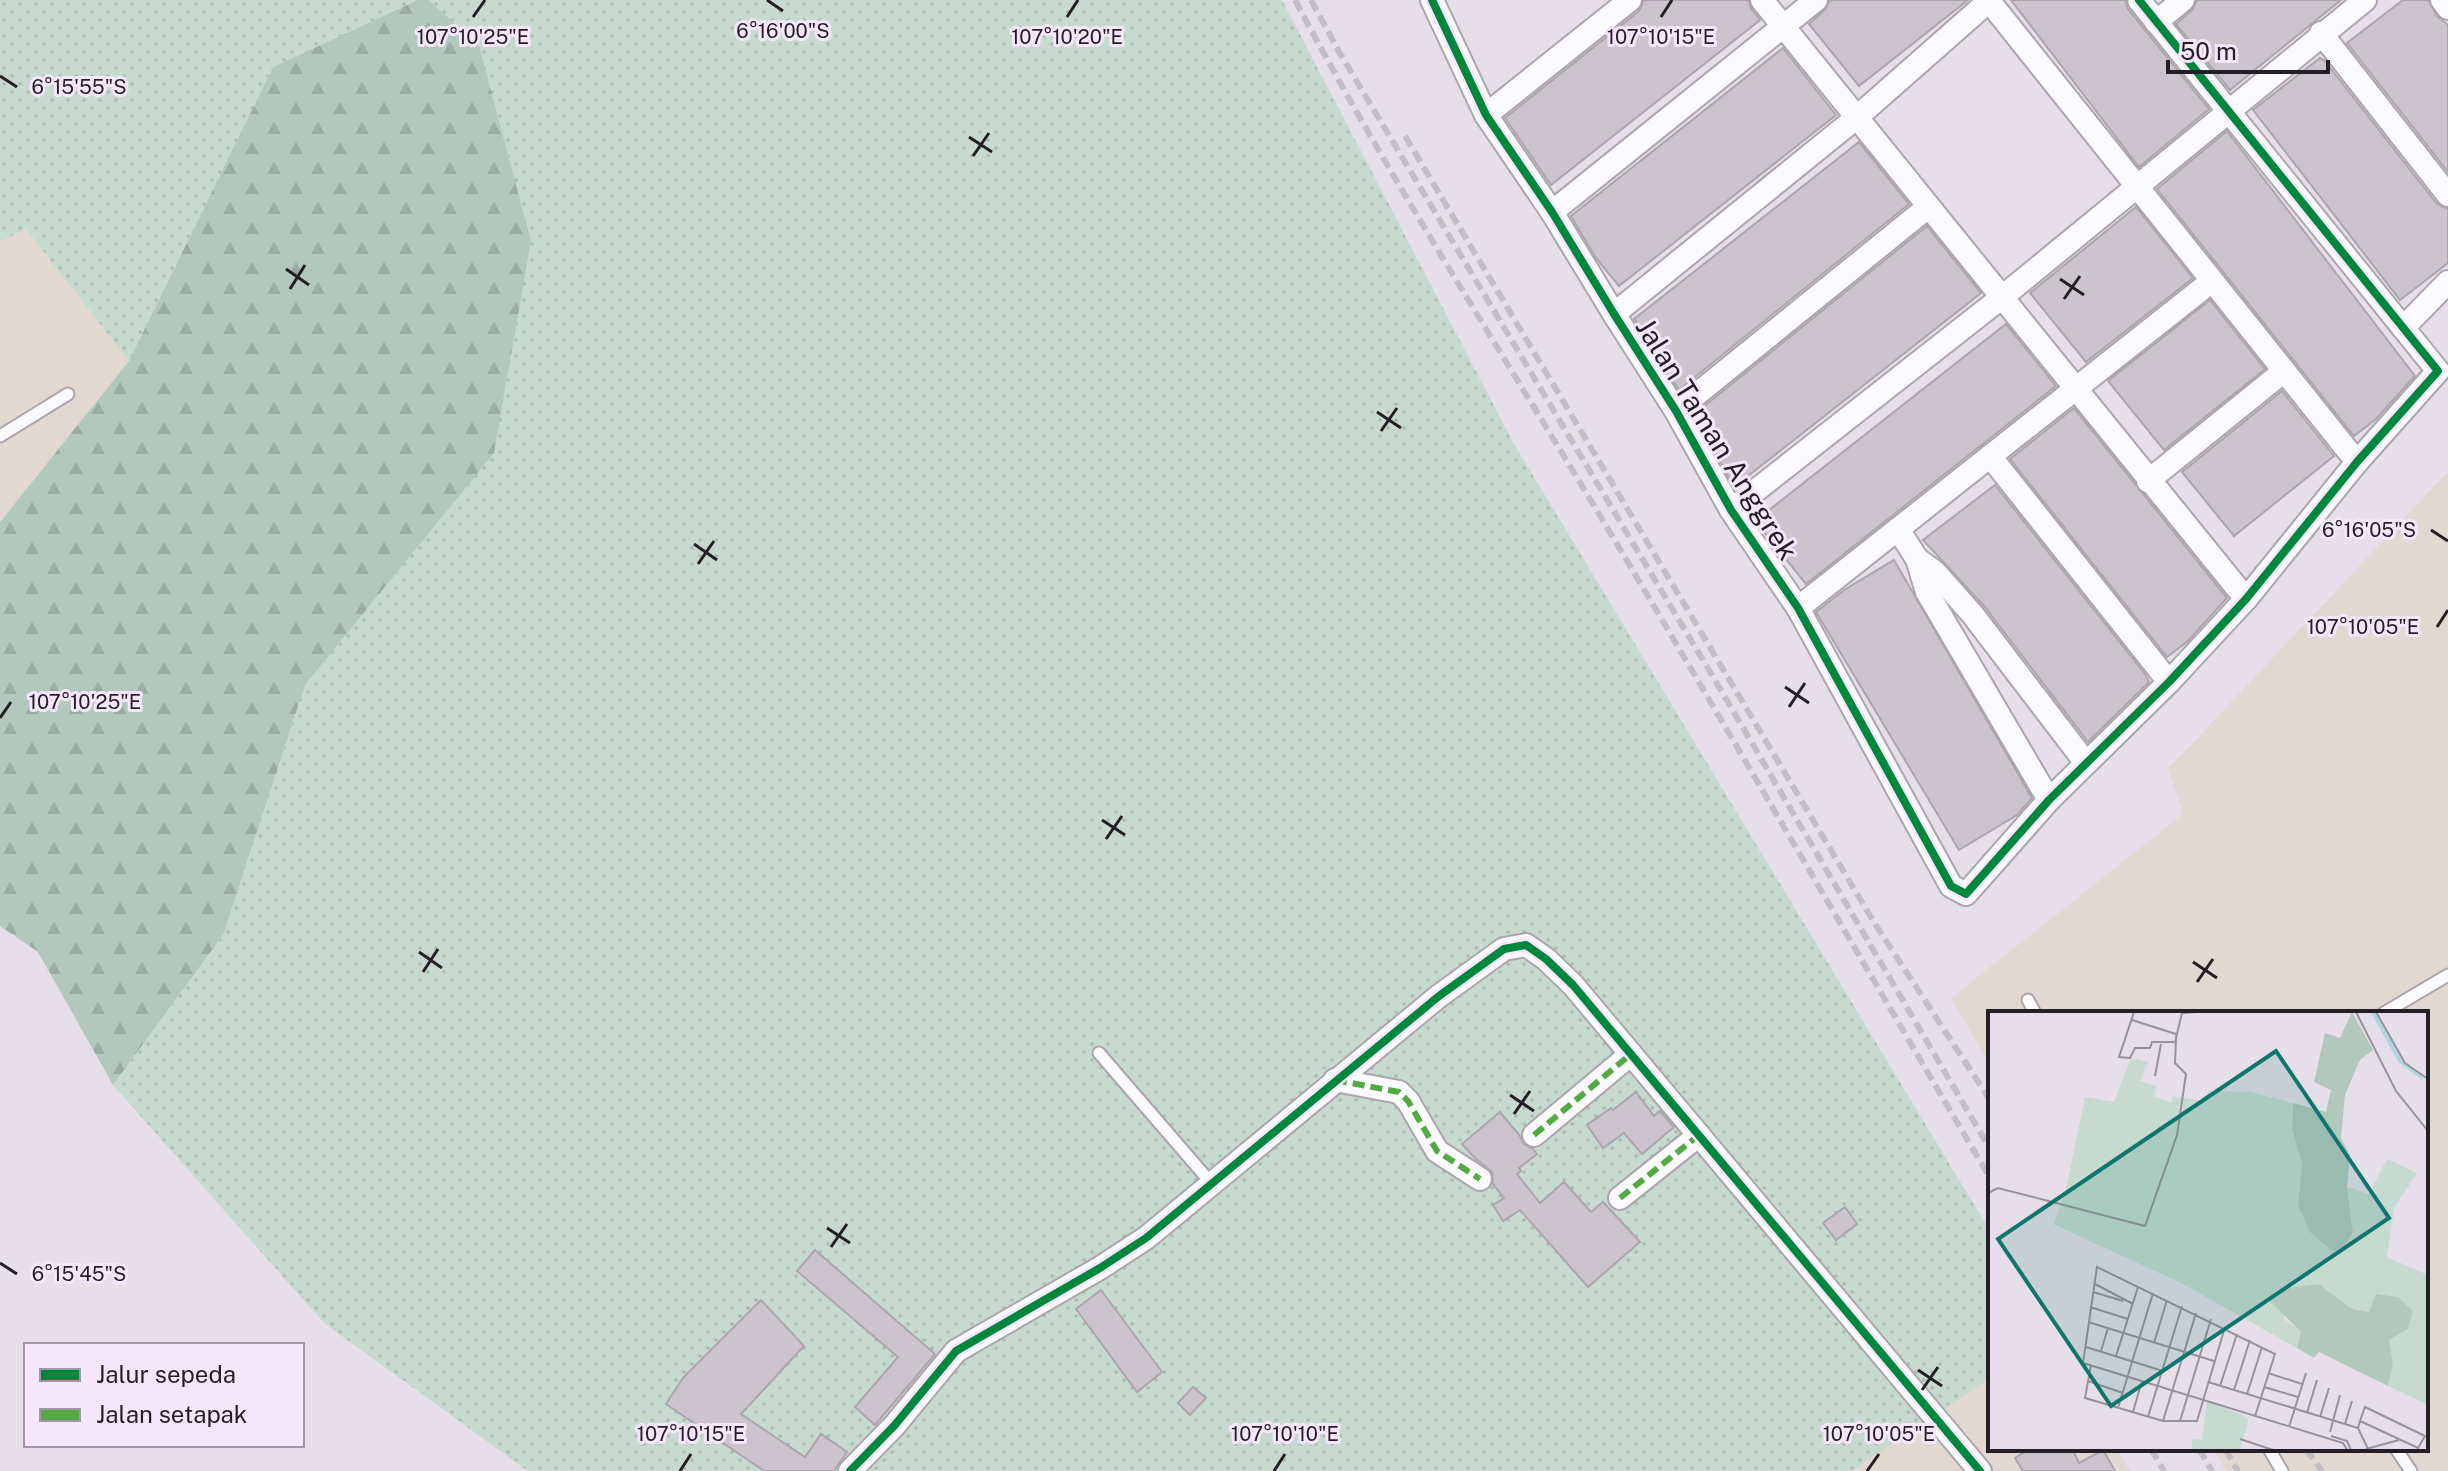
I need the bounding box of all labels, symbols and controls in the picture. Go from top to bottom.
text: 6°16'00"S [736,19,830,43]
scale bar [2168,24,2328,74]
text: 107°10'25"E [417,25,529,49]
text: 107°10'20"E [1011,25,1123,49]
text: 107°10'15"E [1607,25,1715,49]
text: 50 m [2180,37,2237,65]
text: 6°15'55"S [31,75,127,99]
street label: Jalan Taman Anggrek [1629,312,1805,566]
text: 6°16'05"S [2322,518,2416,542]
text: 107°10'05"E [2307,615,2419,639]
text: 107°10'25"E [29,690,141,714]
inset map [1988,1011,2428,1451]
text: 6°15'45"S [32,1262,126,1286]
legend [24,1343,304,1447]
text: Jalur sepeda [96,1360,236,1388]
text: Jalan setapak [96,1400,247,1428]
text: 107°10'15"E [637,1422,745,1446]
text: 107°10'10"E [1231,1422,1339,1446]
text: 107°10'05"E [1823,1422,1935,1446]

